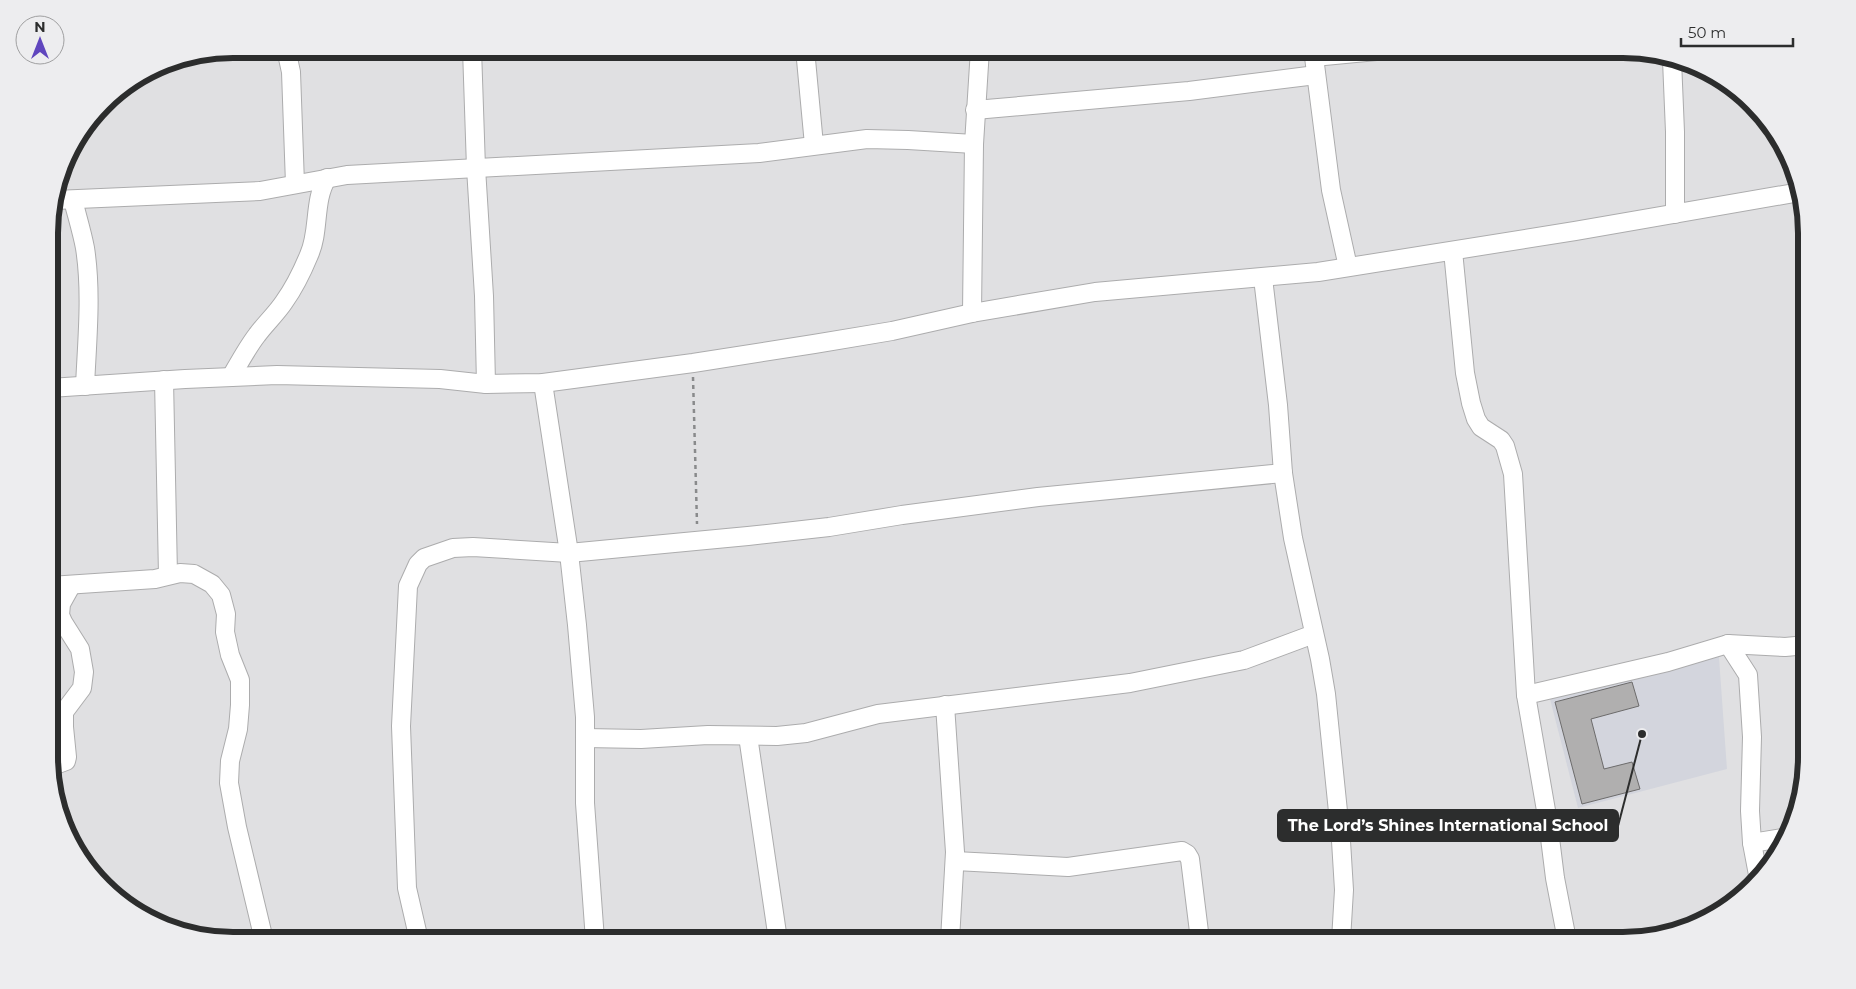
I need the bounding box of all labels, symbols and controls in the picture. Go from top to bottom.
north arrow [15,15,65,65]
scale bar [1681,15,1794,47]
text: N [34,18,46,36]
text: 50 m [1688,23,1726,42]
callout: The Lord’s Shines International School [1278,810,1618,841]
text: The Lord’s Shines International School [1288,816,1608,835]

